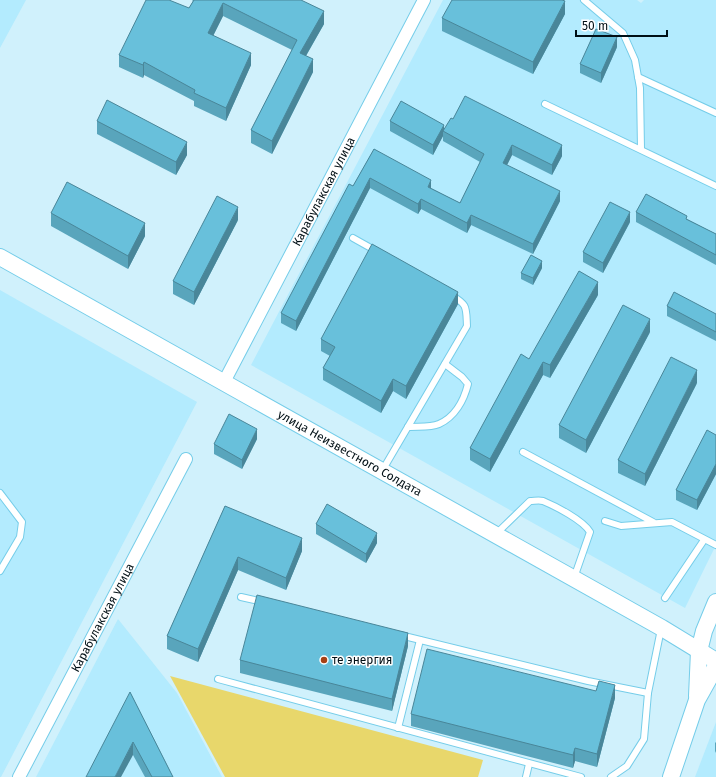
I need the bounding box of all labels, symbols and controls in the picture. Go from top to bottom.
scale bar [576,12,667,38]
text: 50 m [582,19,608,33]
street label: Карабулакская улица [289,135,358,248]
street label: улица Неизвестного Солдата [275,407,424,499]
street label: Карабулакская улица [68,561,137,674]
place label: те энергия [332,653,392,667]
marker: те энергия [319,655,329,665]

